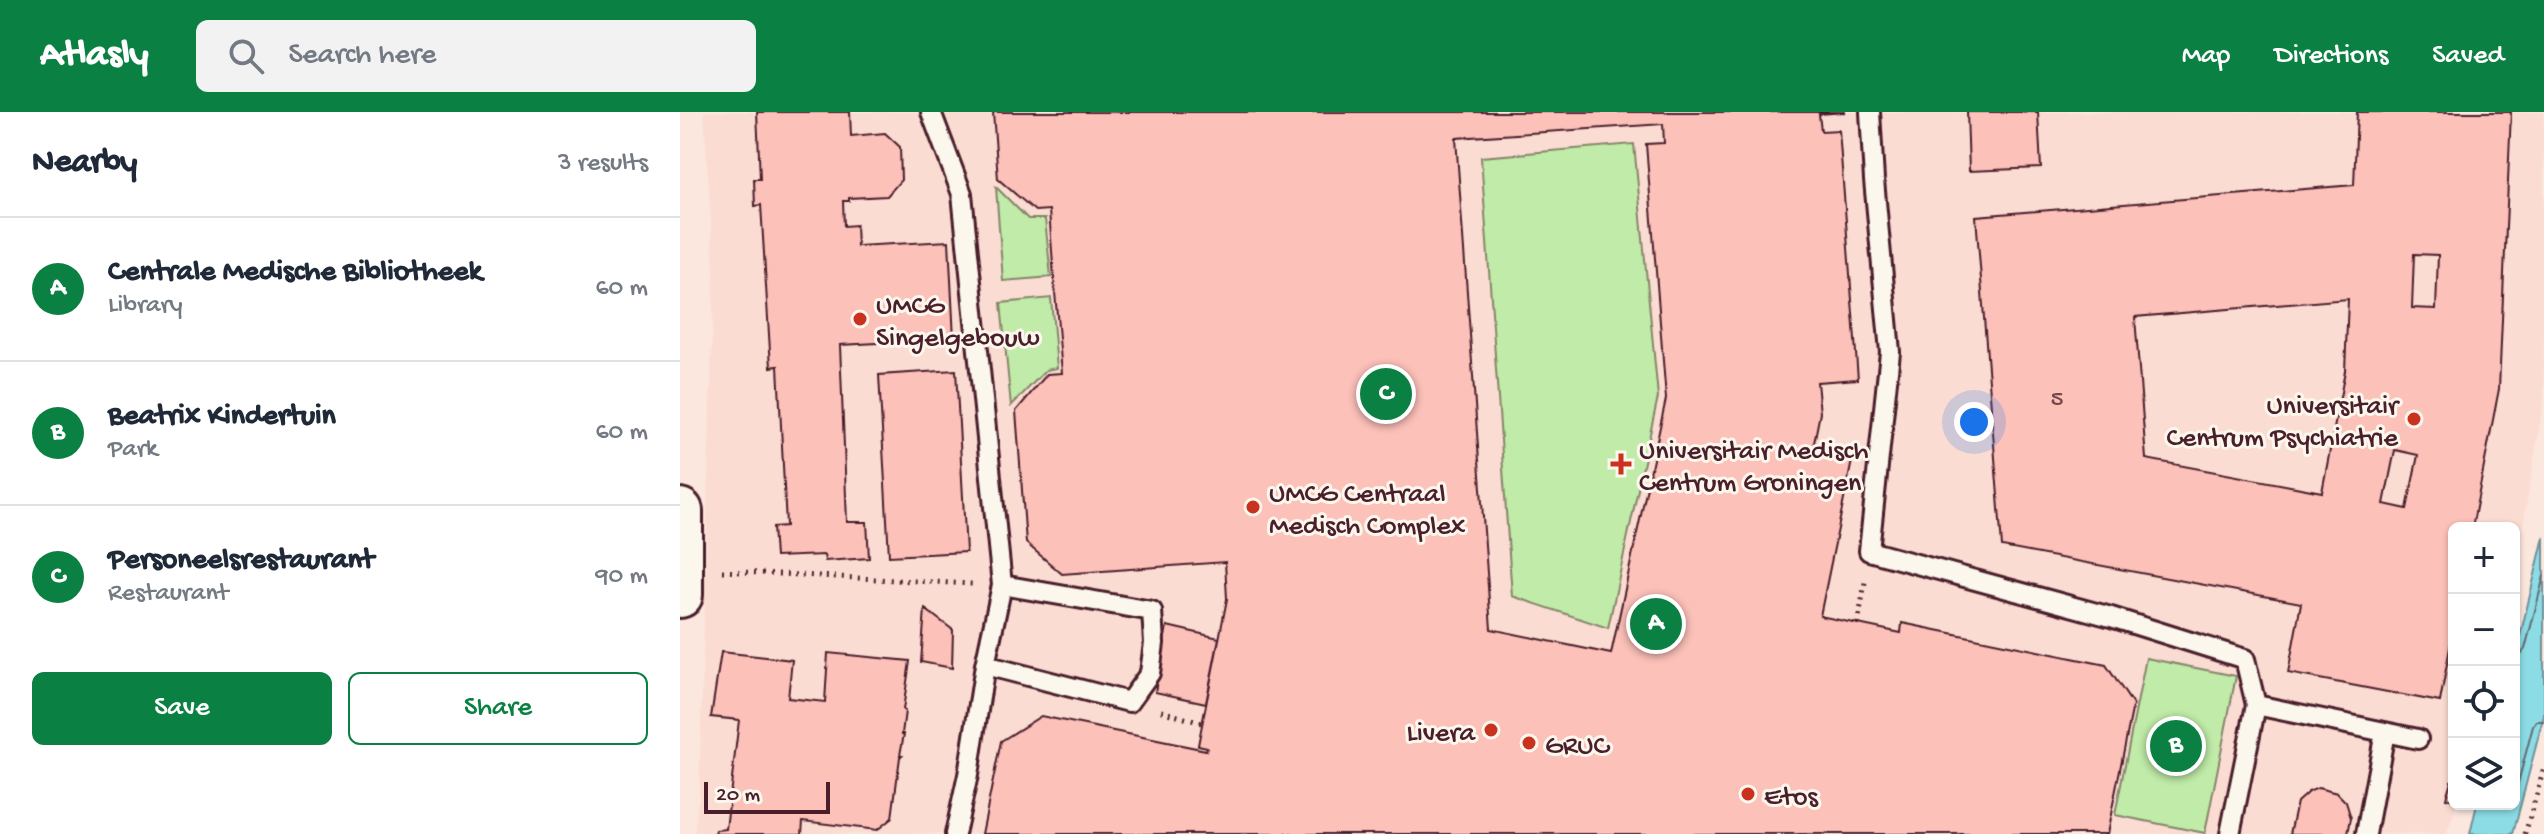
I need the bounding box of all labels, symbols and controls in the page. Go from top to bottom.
search box [196,20,756,92]
text: Atlasly [40,34,148,78]
icon: search [224,34,268,78]
text: Search here [288,39,436,74]
text: Map [2182,40,2230,73]
text: Directions [2274,40,2388,73]
text: Saved [2432,40,2504,73]
text: Nearby [32,144,137,184]
text: 3 results [558,149,648,180]
text: Centrale Medische Bibliotheek [108,256,482,291]
text: A [50,274,66,305]
text: 60 m [595,274,648,305]
text: Library [108,291,183,322]
place label: UMCG Singelgebouw [876,291,1040,356]
marker: UMCG Singelgebouw [851,310,869,328]
pin: C [1360,364,1412,424]
house number: 5 [2051,386,2063,415]
place label: Universitair Centrum Psychiatrie [2167,391,2400,456]
text: Beatrix Kindertuin [108,400,336,435]
your location [1954,402,1994,442]
marker: Universitair Centrum Psychiatrie [2405,410,2423,428]
text: B [51,418,65,449]
text: 60 m [595,418,648,449]
text: Park [108,435,158,466]
place label: Universitair Medisch Centrum Groningen [1639,436,1868,501]
marker: Universitair Medisch Centrum Groningen [1610,453,1632,475]
place label: UMCG Centraal Medisch Complex [1269,479,1466,544]
marker: UMCG Centraal Medisch Complex [1244,498,1262,516]
map controls [2448,522,2520,810]
button: + [2448,522,2520,594]
text: Personeelsrestaurant [108,544,374,579]
text: C [51,562,65,593]
text: 90 m [596,562,648,593]
text: Restaurant [108,579,228,610]
pin: A [1630,594,1682,654]
button: − [2448,594,2520,666]
button: locate [2448,666,2520,738]
button: Save [32,672,332,745]
button: Share [348,672,648,745]
pin: B [2150,716,2202,776]
place label: Livera [1406,718,1476,751]
marker: Livera [1482,721,1500,739]
place label: GRUC [1545,731,1610,764]
marker: GRUC [1520,734,1538,752]
button: layers [2448,738,2520,810]
scale bar [704,778,830,814]
place label: Etos [1764,782,1818,815]
text: 20 m [716,783,760,809]
marker: Etos [1739,785,1757,803]

